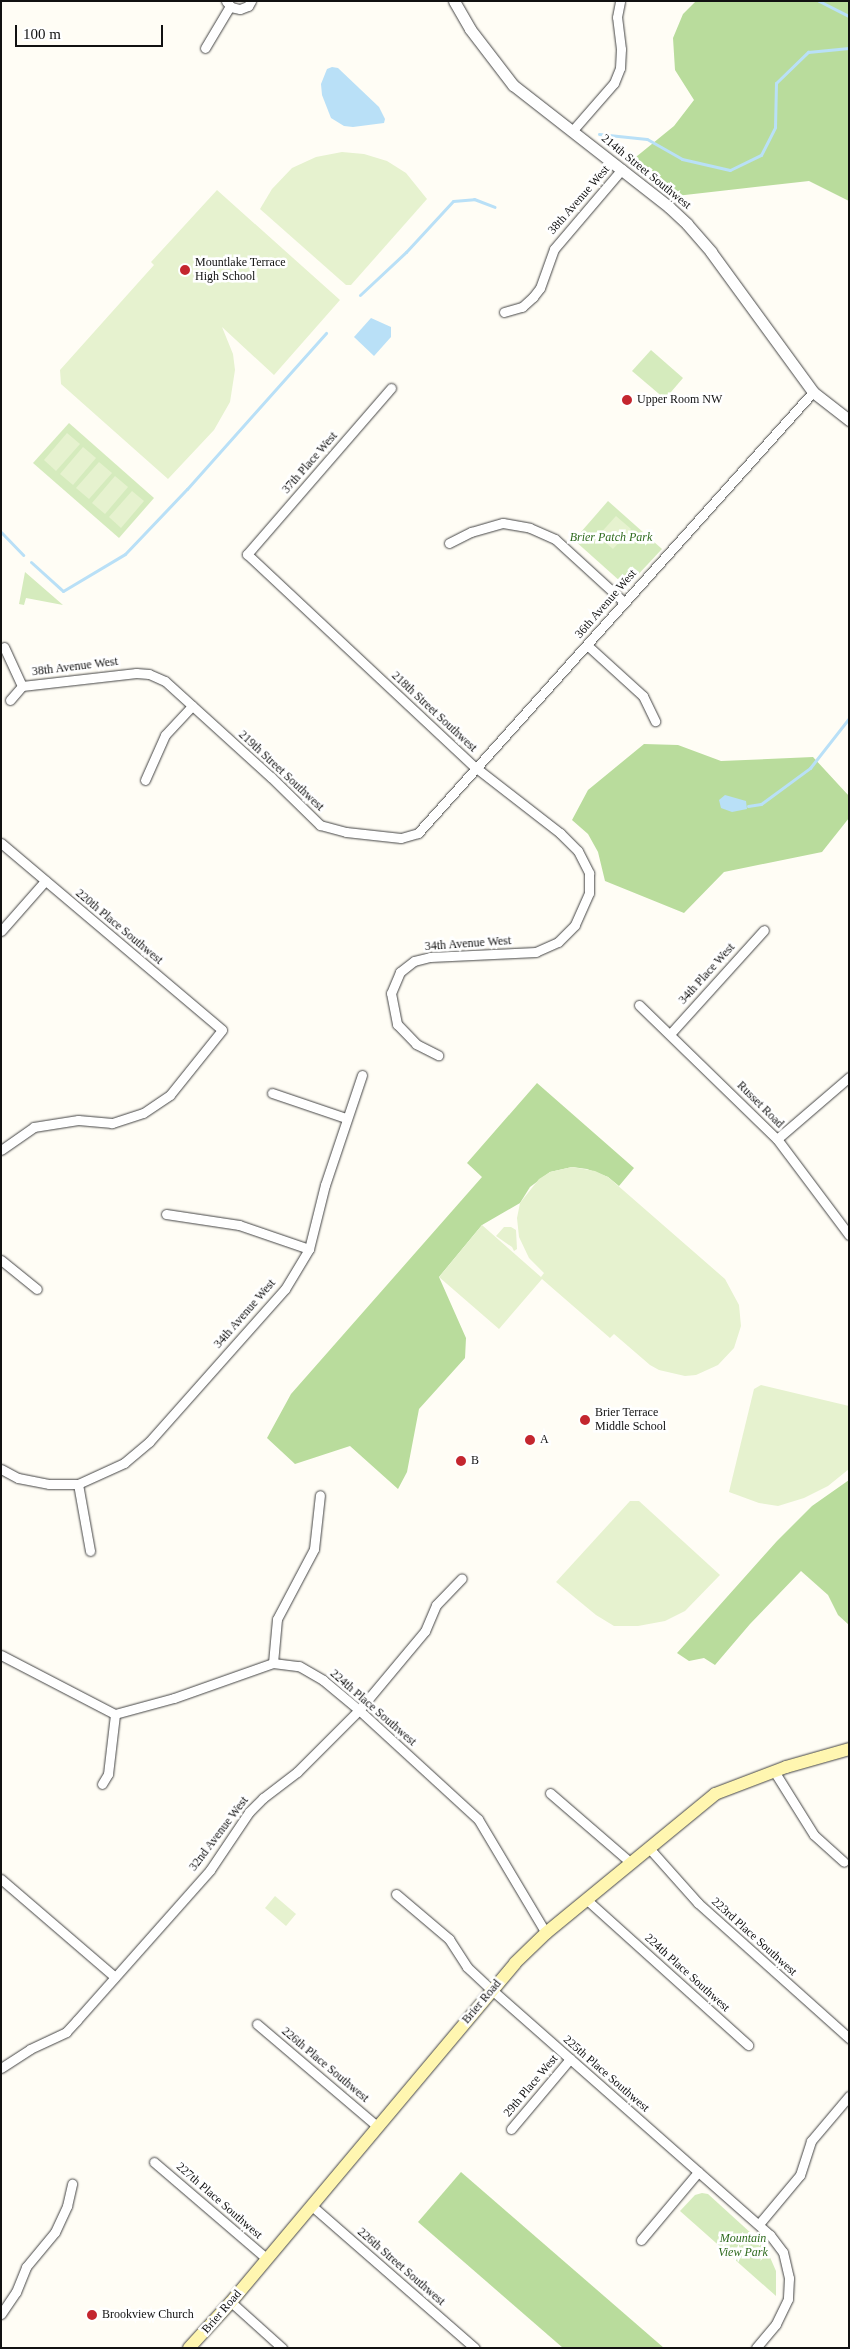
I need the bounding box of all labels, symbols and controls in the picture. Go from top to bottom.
scale bar [18,15,165,47]
text: 100 m [23,26,61,42]
street label: 214th Street Southwest [598,131,694,213]
street label: 38th Avenue West [545,162,613,238]
place label: Mountlake Terrace High School [195,256,286,284]
marker: Mountlake Terrace High School [179,264,191,276]
place label: Upper Room NW [637,393,722,407]
marker: Upper Room NW [621,394,633,406]
street label: 37th Place West [279,429,341,497]
park label: Brier Patch Park [570,531,652,545]
street label: 36th Avenue West [572,566,640,642]
street label: 38th Avenue West [31,655,119,679]
street label: 218th Street Southwest [388,669,480,755]
street label: 219th Street Southwest [235,728,327,814]
street label: 220th Place Southwest [72,886,166,968]
street label: 34th Avenue West [424,934,512,954]
street label: 34th Place West [676,941,738,1007]
street label: Russet Road [734,1079,786,1131]
street label: 34th Avenue West [211,1276,279,1352]
place label: Brier Terrace Middle School [595,1406,666,1434]
marker: Brier Terrace Middle School [579,1414,591,1426]
place label: A [540,1433,549,1447]
marker: A [524,1434,536,1446]
place label: B [471,1454,479,1468]
marker: B [455,1455,467,1467]
street label: 224th Place Southwest [327,1667,419,1749]
street label: 32nd Avenue West [186,1794,252,1874]
street label: 223rd Place Southwest [708,1895,800,1979]
street label: 224th Place Southwest [642,1931,732,2015]
street label: Brier Road [459,1977,505,2027]
street label: 226th Place Southwest [278,2024,372,2106]
street label: 225th Place Southwest [560,2033,652,2115]
street label: 29th Place West [501,2052,561,2120]
street label: 227th Place Southwest [173,2160,265,2242]
street label: 226th Street Southwest [354,2225,448,2309]
park label: Mountain View Park [718,2232,768,2260]
street label: Brier Road [199,2287,245,2337]
place label: Brookview Church [102,2308,194,2322]
marker: Brookview Church [86,2309,98,2321]

